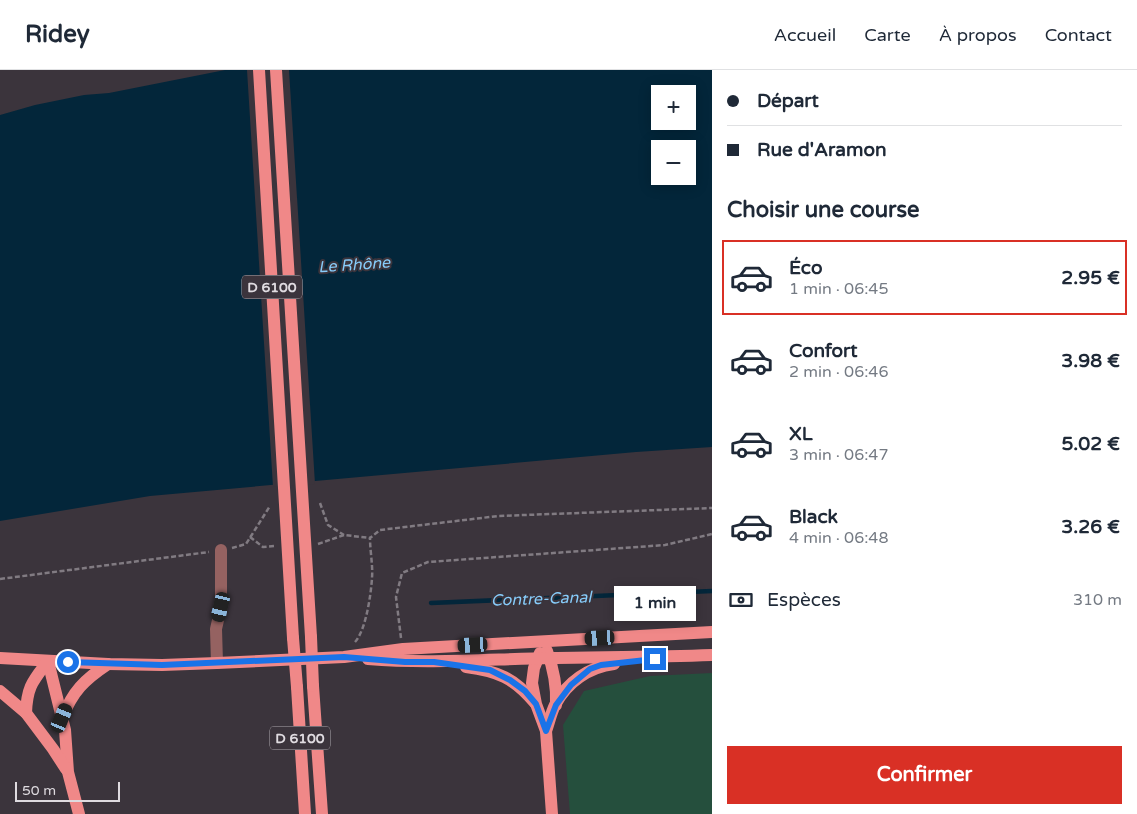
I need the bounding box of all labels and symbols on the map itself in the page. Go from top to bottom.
water label: Le Rhône [317,252,392,277]
road number: D 6100 [242,276,302,298]
callout: 1 min [614,586,696,622]
water label: Contre-Canal [490,587,594,611]
car [210,591,231,623]
car [584,630,615,646]
car [457,637,488,653]
route end [644,648,666,670]
route start [57,651,79,673]
car [49,701,74,735]
road number: D 6100 [270,726,330,750]
scale bar [15,779,120,802]

